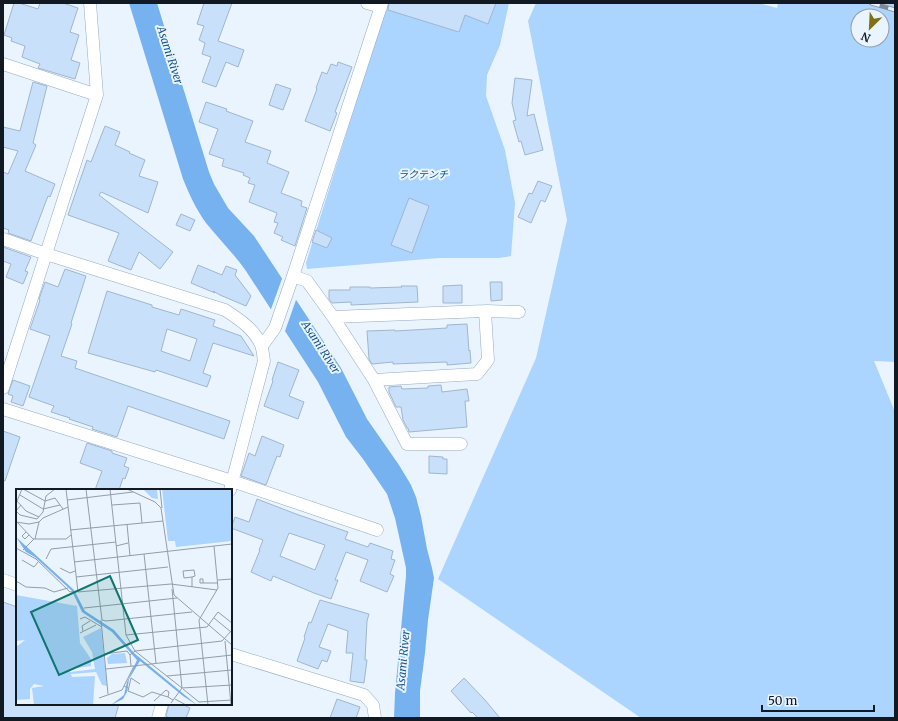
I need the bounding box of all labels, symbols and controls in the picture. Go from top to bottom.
north arrow [850,8,890,48]
water label: Asami River [154,23,186,86]
text: N [859,29,873,45]
park label: ラクテンチ [398,168,449,181]
water label: Asami River [298,317,344,376]
inset map [16,489,232,705]
water label: Asami River [393,629,413,691]
scale bar [762,687,874,713]
text: 50 m [768,693,797,708]

